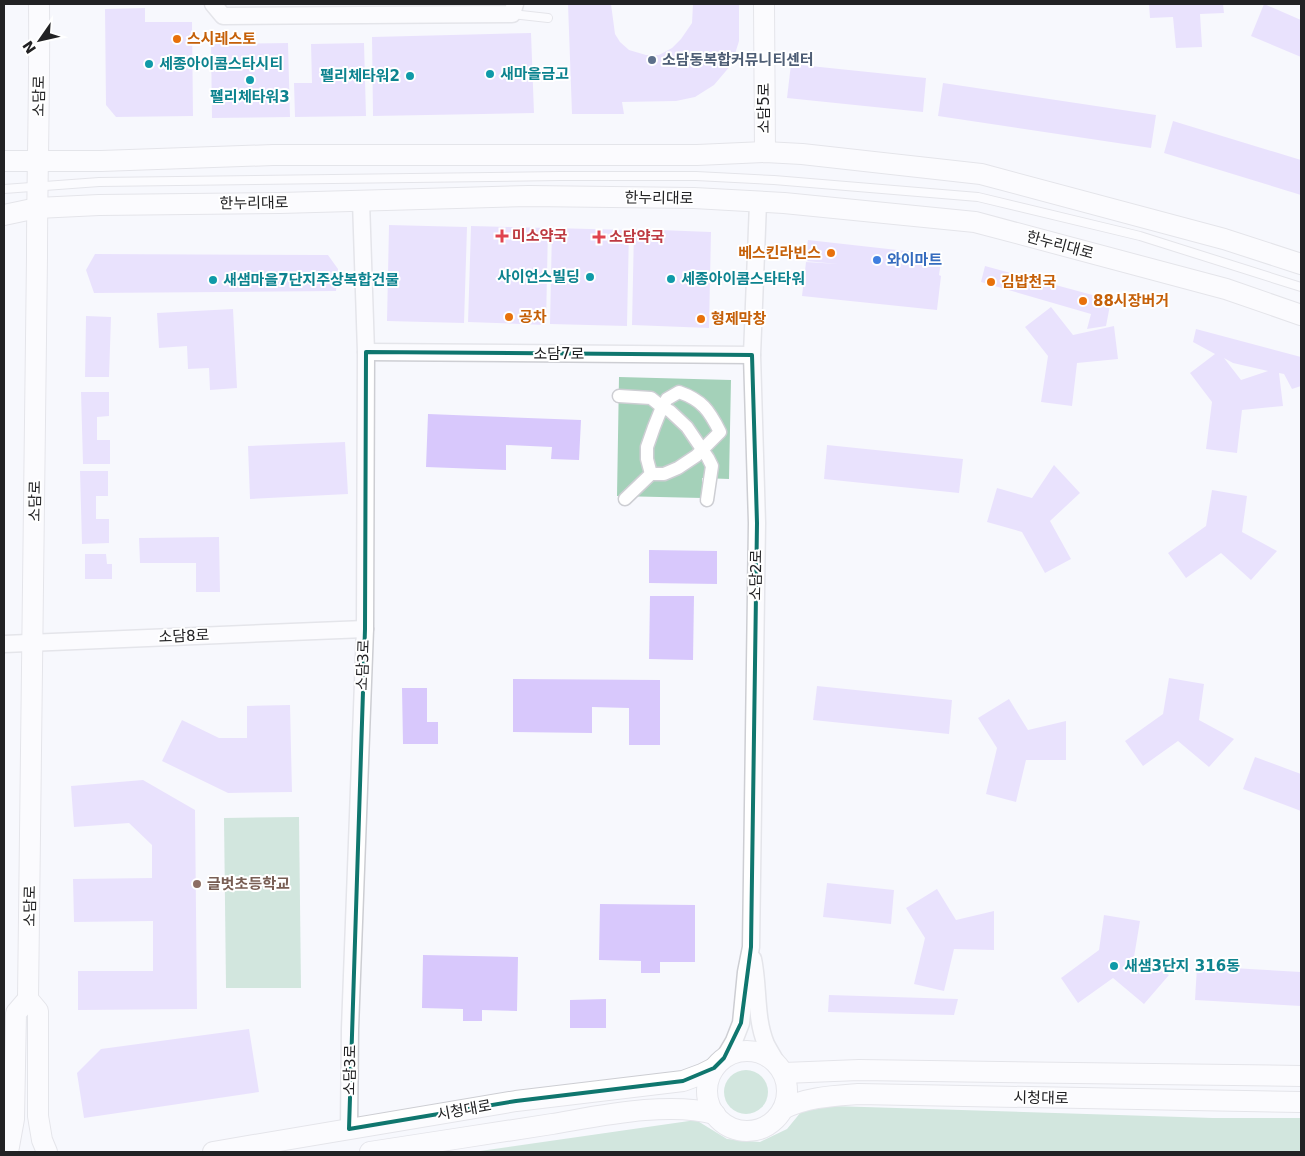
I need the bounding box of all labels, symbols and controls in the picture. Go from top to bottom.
north arrow [15,15,65,65]
place label: 스시레스토 [187,30,256,48]
marker: 스시레스토 [171,33,183,45]
text: N [19,38,39,57]
place label: 소담동복합커뮤니티센터 [662,51,814,69]
marker: 소담동복합커뮤니티센터 [646,54,658,66]
place label: 세종아이콤스타시티 [159,55,283,73]
marker: 세종아이콤스타시티 [143,58,155,70]
place label: 새마을금고 [500,65,569,83]
place label: 펠리체타워2 [321,67,400,85]
marker: 새마을금고 [484,68,496,80]
marker: 펠리체타워2 [404,70,416,82]
marker: 펠리체타워3 [244,74,256,86]
street label: 소담로 [30,75,48,117]
street label: 소담5로 [755,83,773,133]
place label: 펠리체타워3 [210,88,290,106]
street label: 한누리대로 [624,188,694,208]
street label: 한누리대로 [219,193,289,213]
place label: 미소약국 [512,227,567,245]
street label: 한누리대로 [1024,227,1096,263]
place label: 소담약국 [609,228,664,246]
marker: 미소약국 [496,230,508,242]
marker: 소담약국 [593,231,605,243]
place label: 베스킨라빈스 [738,244,821,262]
marker: 베스킨라빈스 [825,247,837,259]
place label: 와이마트 [887,251,942,269]
marker: 와이마트 [871,254,883,266]
place label: 사이언스빌딩 [497,268,580,286]
place label: 세종아이콤스타타워 [681,270,805,288]
place label: 새샘마을7단지주상복합건물 [223,271,399,289]
marker: 사이언스빌딩 [584,271,596,283]
marker: 세종아이콤스타타워 [665,273,677,285]
place label: 김밥천국 [1001,273,1056,291]
marker: 새샘마을7단지주상복합건물 [207,274,219,286]
marker: 김밥천국 [985,276,997,288]
place label: 88시장버거 [1093,292,1169,310]
marker: 88시장버거 [1077,295,1089,307]
place label: 공차 [519,308,547,326]
place label: 형제막창 [711,310,766,328]
marker: 공차 [503,311,515,323]
marker: 형제막창 [695,313,707,325]
street label: 소담7로 [534,345,584,363]
street label: 소담로 [26,480,44,522]
street label: 소담2로 [747,549,765,601]
street label: 소담8로 [158,626,210,646]
street label: 소담3로 [353,639,373,691]
place label: 글벗초등학교 [207,875,290,893]
marker: 글벗초등학교 [191,878,203,890]
street label: 소담로 [21,885,39,927]
place label: 새샘3단지 316동 [1124,957,1240,975]
marker: 새샘3단지 316동 [1108,960,1120,972]
street label: 소담3로 [341,1044,359,1096]
street label: 시청대로 [1013,1089,1069,1107]
street label: 시청대로 [435,1096,493,1124]

